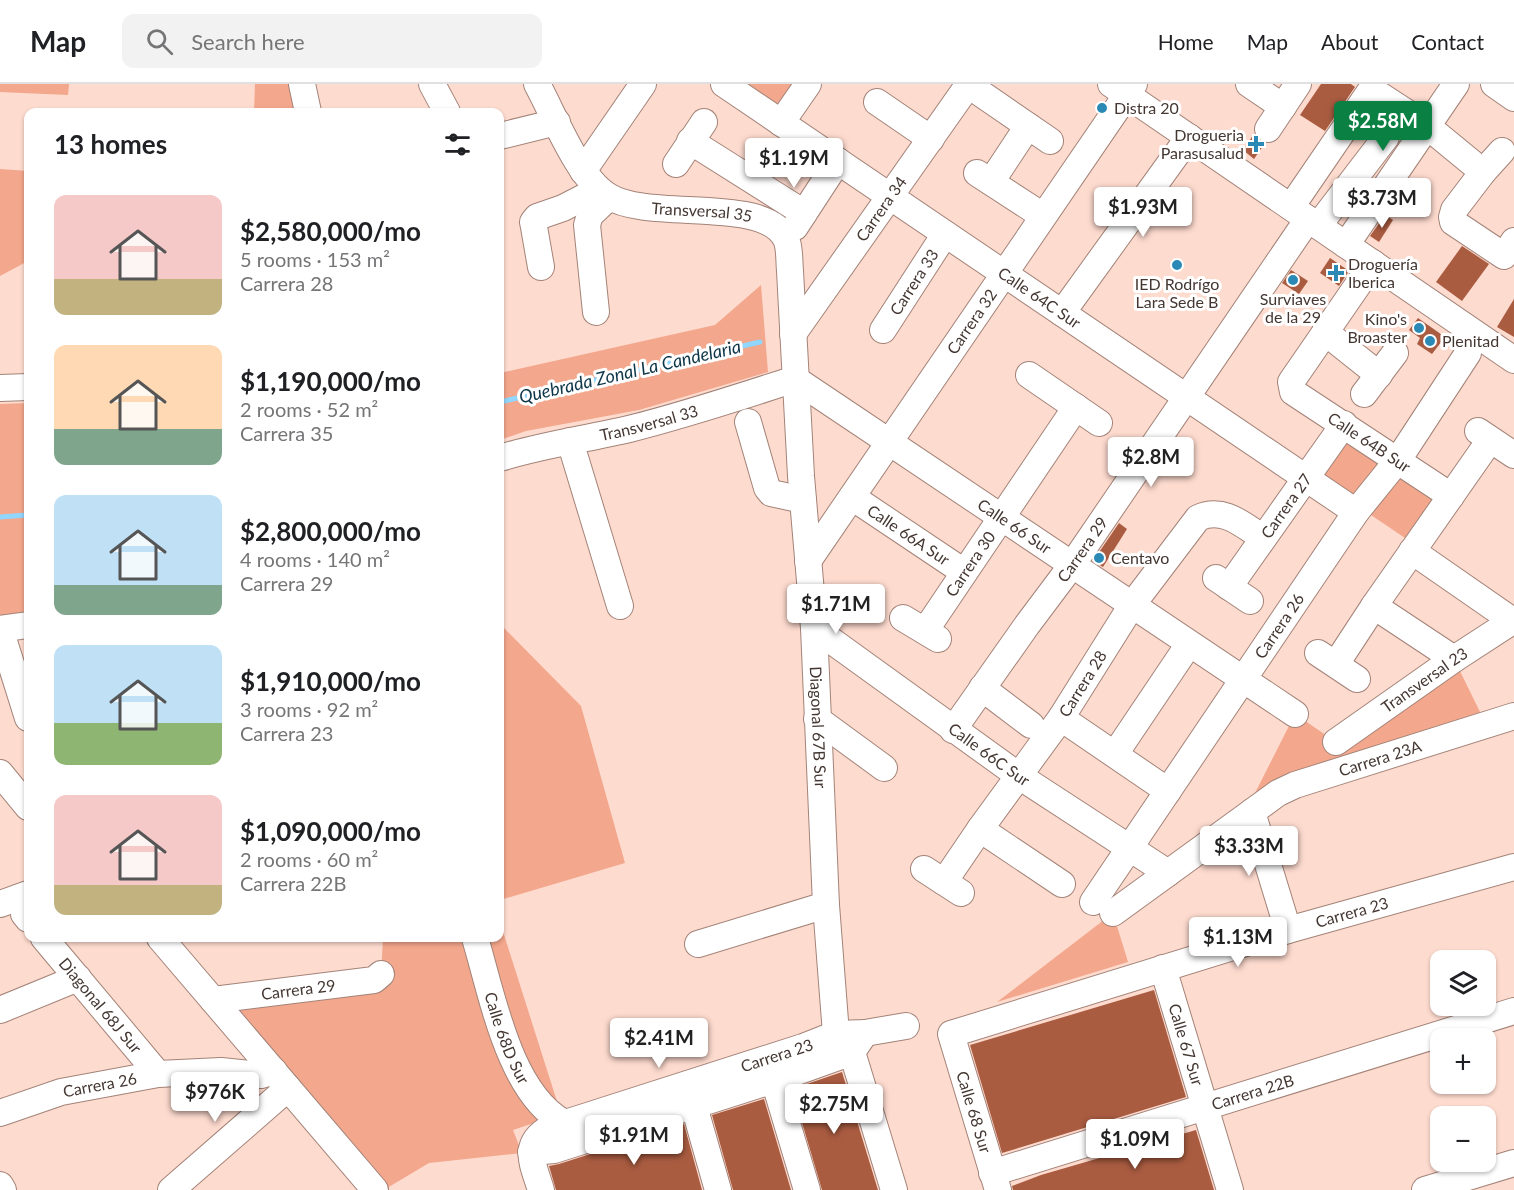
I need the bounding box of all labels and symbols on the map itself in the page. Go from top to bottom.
place label: Distra 20 [1114,98,1179,117]
marker: Distra 20 [1095,101,1109,115]
pin: $2.58M [1334,101,1432,152]
place label: Drogueria Parasusalud [1161,125,1244,162]
marker: Drogueria Parasusalud [1249,137,1263,151]
pin: $1.19M [745,138,843,189]
street label: Carrera 34 [851,173,910,245]
pin: $3.73M [1333,178,1431,229]
pin: $1.93M [1094,187,1192,238]
street label: Transversal 35 [651,198,754,225]
street label: Carrera 33 [885,245,942,318]
place label: Droguería Iberica [1348,254,1418,291]
marker: IED Rodrígo Lara Sede B [1170,258,1184,272]
street label: Calle 64C Sur [995,263,1085,332]
marker: Droguería Iberica [1329,266,1343,280]
marker: Surviaves de la 29 [1286,273,1300,287]
place label: IED Rodrígo Lara Sede B [1135,274,1219,311]
street label: Carrera 32 [942,285,1000,358]
place label: Surviaves de la 29 [1260,289,1326,326]
place label: Kino's Broaster [1347,309,1407,346]
marker: Kino's Broaster [1412,321,1426,335]
place label: Plenitad [1442,331,1499,350]
marker: Plenitad [1423,334,1437,348]
water label: Quebrada Zonal La Candelaria [517,335,743,407]
street label: Transversal 33 [598,400,700,444]
street label: Calle 64B Sur [1325,408,1415,476]
pin: $2.8M [1109,437,1193,488]
street label: Carrera 27 [1256,470,1315,542]
street label: Calle 66 Sur [974,494,1056,557]
street label: Calle 66A Sur [864,500,954,569]
street label: Carrera 29 [1053,513,1111,585]
street label: Carrera 30 [941,527,999,600]
place label: Centavo [1111,548,1169,567]
marker: Centavo [1092,551,1106,565]
pin: $1.71M [787,584,885,635]
street label: Carrera 26 [1250,589,1308,662]
street label: Transversal 23 [1377,643,1471,716]
street label: Carrera 28 [1054,647,1110,720]
street label: Diagonal 67B Sur [807,666,831,789]
street label: Calle 66C Sur [945,718,1034,790]
street label: Carrera 23A [1336,736,1424,780]
pin: $3.33M [1200,826,1298,877]
street label: Carrera 23 [1313,893,1390,931]
pin: $1.13M [1189,917,1287,968]
street label: Diagonal 68J Sur [56,954,146,1057]
street label: Carrera 29 [260,975,337,1003]
street label: Calle 68D Sur [481,990,534,1087]
street label: Calle 67 Sur [1165,1001,1208,1088]
pin: $2.41M [610,1018,708,1069]
street label: Carrera 23 [738,1034,815,1075]
street label: Carrera 26 [61,1068,138,1100]
street label: Calle 68 Sur [953,1069,996,1155]
street label: Carrera 22B [1209,1070,1296,1113]
pin: $976K [173,1072,257,1123]
pin: $2.75M [785,1084,883,1135]
pin: $1.91M [585,1115,683,1166]
pin: $1.09M [1086,1119,1184,1170]

